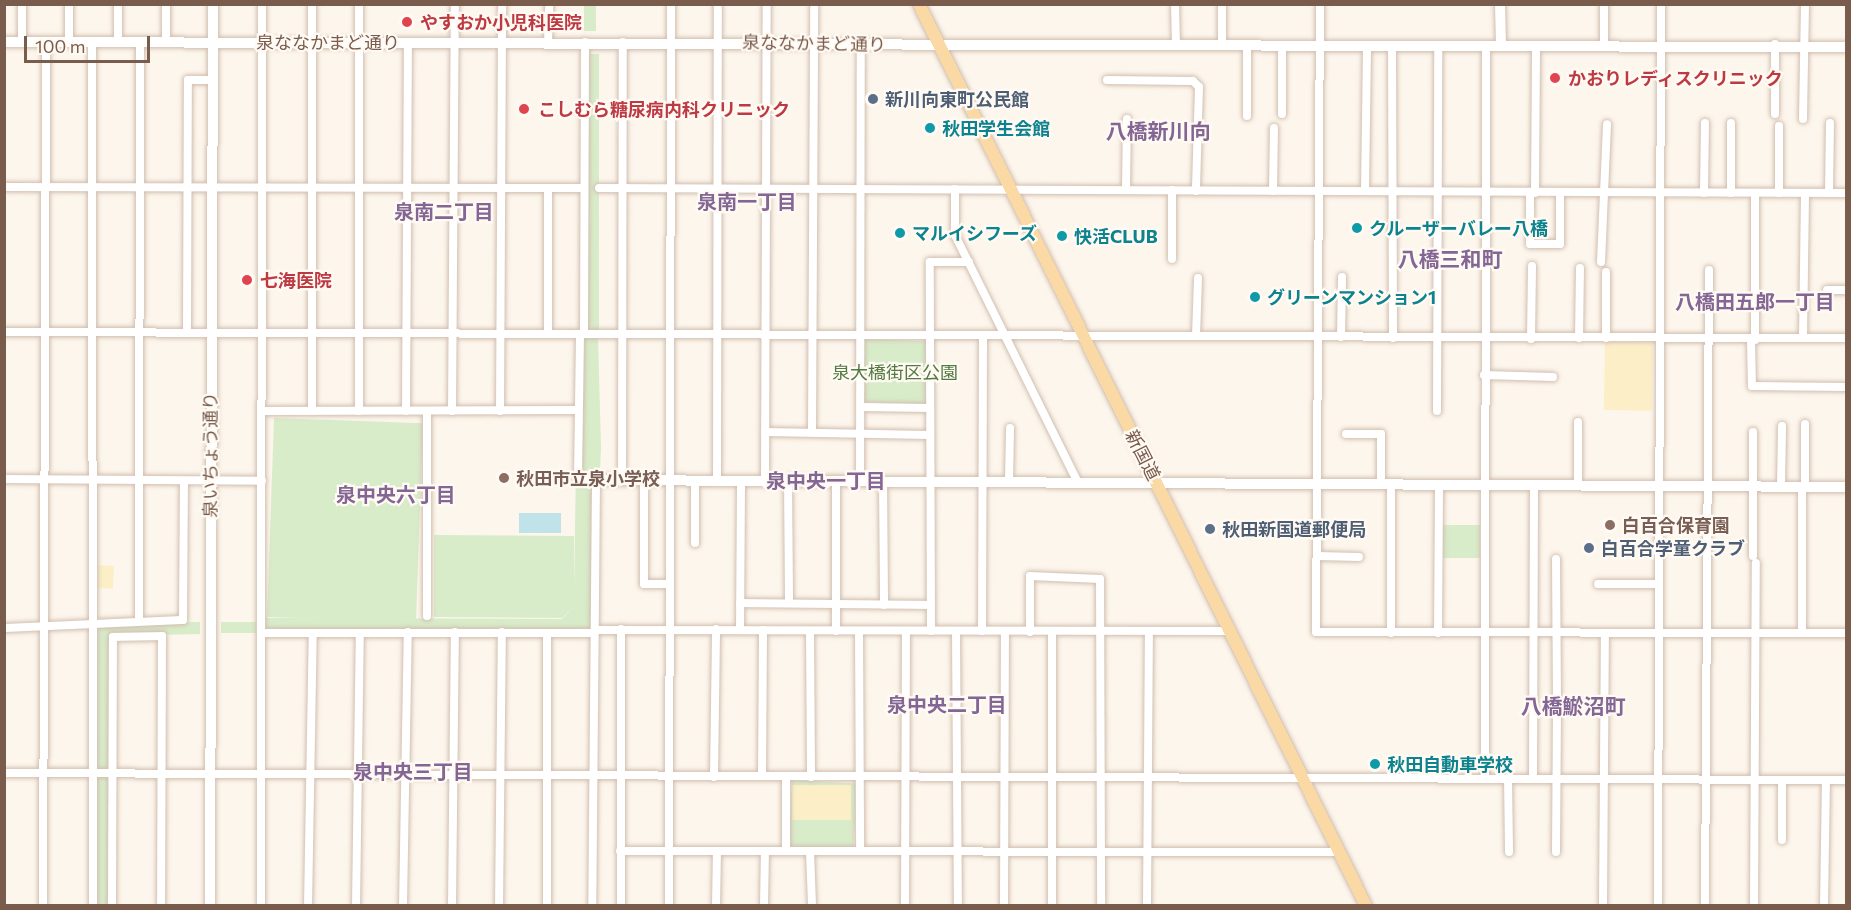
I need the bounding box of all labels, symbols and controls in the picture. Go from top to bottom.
place label: やすおか小児科医院 [420,11,582,33]
marker: やすおか小児科医院 [398,13,416,31]
scale bar [27,24,153,62]
street label: 泉ななかまど通り [256,31,400,53]
street label: 泉ななかまど通り [742,31,886,55]
text: 100 m [35,35,85,57]
place label: かおりレディスクリニック [1568,67,1784,89]
marker: かおりレディスクリニック [1546,69,1564,87]
place label: 新川向東町公民館 [885,88,1029,110]
marker: 新川向東町公民館 [866,92,880,106]
place label: こしむら糖尿病内科クリニック [538,98,790,120]
marker: こしむら糖尿病内科クリニック [515,100,533,118]
place label: 秋田学生会館 [942,117,1050,139]
district label: 八橋新川向 [1106,118,1210,144]
marker: 秋田学生会館 [923,121,937,135]
district label: 泉南一丁目 [697,189,797,213]
district label: 泉南二丁目 [394,199,494,223]
place label: クルーザーバレー八橋 [1369,217,1549,239]
marker: クルーザーバレー八橋 [1350,221,1364,235]
place label: マルイシフーズ [912,222,1038,244]
place label: 快活CLUB [1074,225,1158,247]
marker: マルイシフーズ [893,226,907,240]
marker: 快活CLUB [1055,229,1069,243]
district label: 八橋三和町 [1398,246,1502,272]
place label: 七海医院 [260,269,332,291]
marker: 七海医院 [238,271,256,289]
place label: グリーンマンション1 [1267,286,1437,308]
district label: 八橋田五郎一丁目 [1675,289,1835,313]
marker: グリーンマンション1 [1248,290,1262,304]
park label: 泉大橋街区公園 [832,361,958,383]
street label: 泉いちょう通り [199,392,221,518]
street label: 新国道 [1121,426,1165,484]
place label: 秋田市立泉小学校 [516,467,660,489]
district label: 泉中央一丁目 [766,468,886,492]
marker: 秋田市立泉小学校 [497,471,511,485]
district label: 泉中央六丁目 [336,482,456,506]
place label: 白百合保育園 [1622,514,1730,536]
place label: 秋田新国道郵便局 [1222,518,1366,540]
marker: 白百合保育園 [1603,518,1617,532]
marker: 秋田新国道郵便局 [1203,522,1217,536]
place label: 白百合学童クラブ [1601,537,1745,559]
marker: 白百合学童クラブ [1582,541,1596,555]
district label: 泉中央二丁目 [887,692,1007,716]
district label: 八橋鯲沼町 [1521,693,1625,719]
place label: 秋田自動車学校 [1387,753,1513,775]
marker: 秋田自動車学校 [1368,757,1382,771]
district label: 泉中央三丁目 [353,759,473,783]

